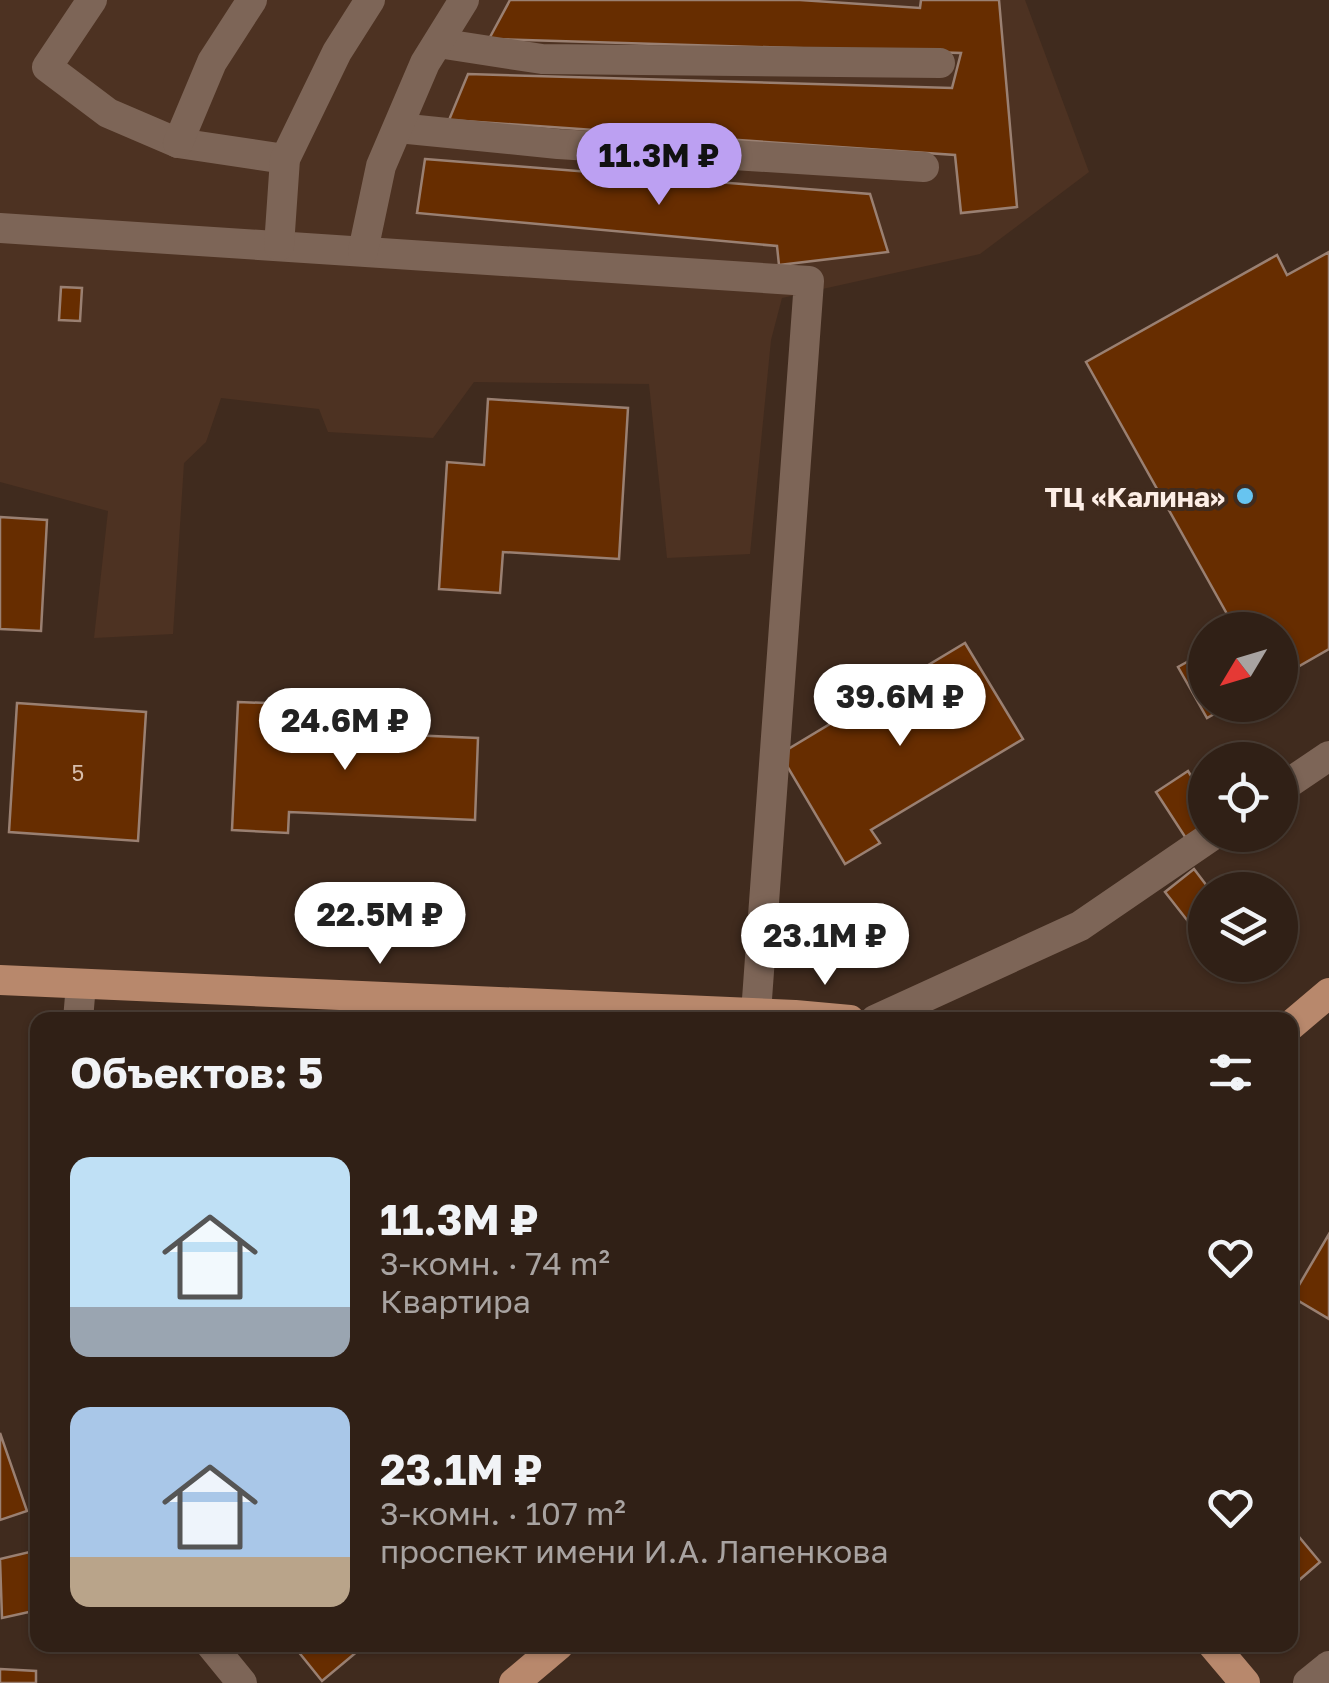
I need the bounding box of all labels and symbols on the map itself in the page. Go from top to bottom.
pin: 11.3M ₽ [567,123,751,208]
place label: ТЦ «Калина» [1044,480,1225,513]
marker: ТЦ «Калина» [1234,485,1256,507]
north arrow [1188,612,1298,722]
pin: 39.6M ₽ [808,664,992,749]
pin: 24.6M ₽ [253,688,437,773]
house number: 5 [72,759,84,786]
pin: 22.5M ₽ [288,882,472,967]
pin: 23.1M ₽ [733,903,917,988]

